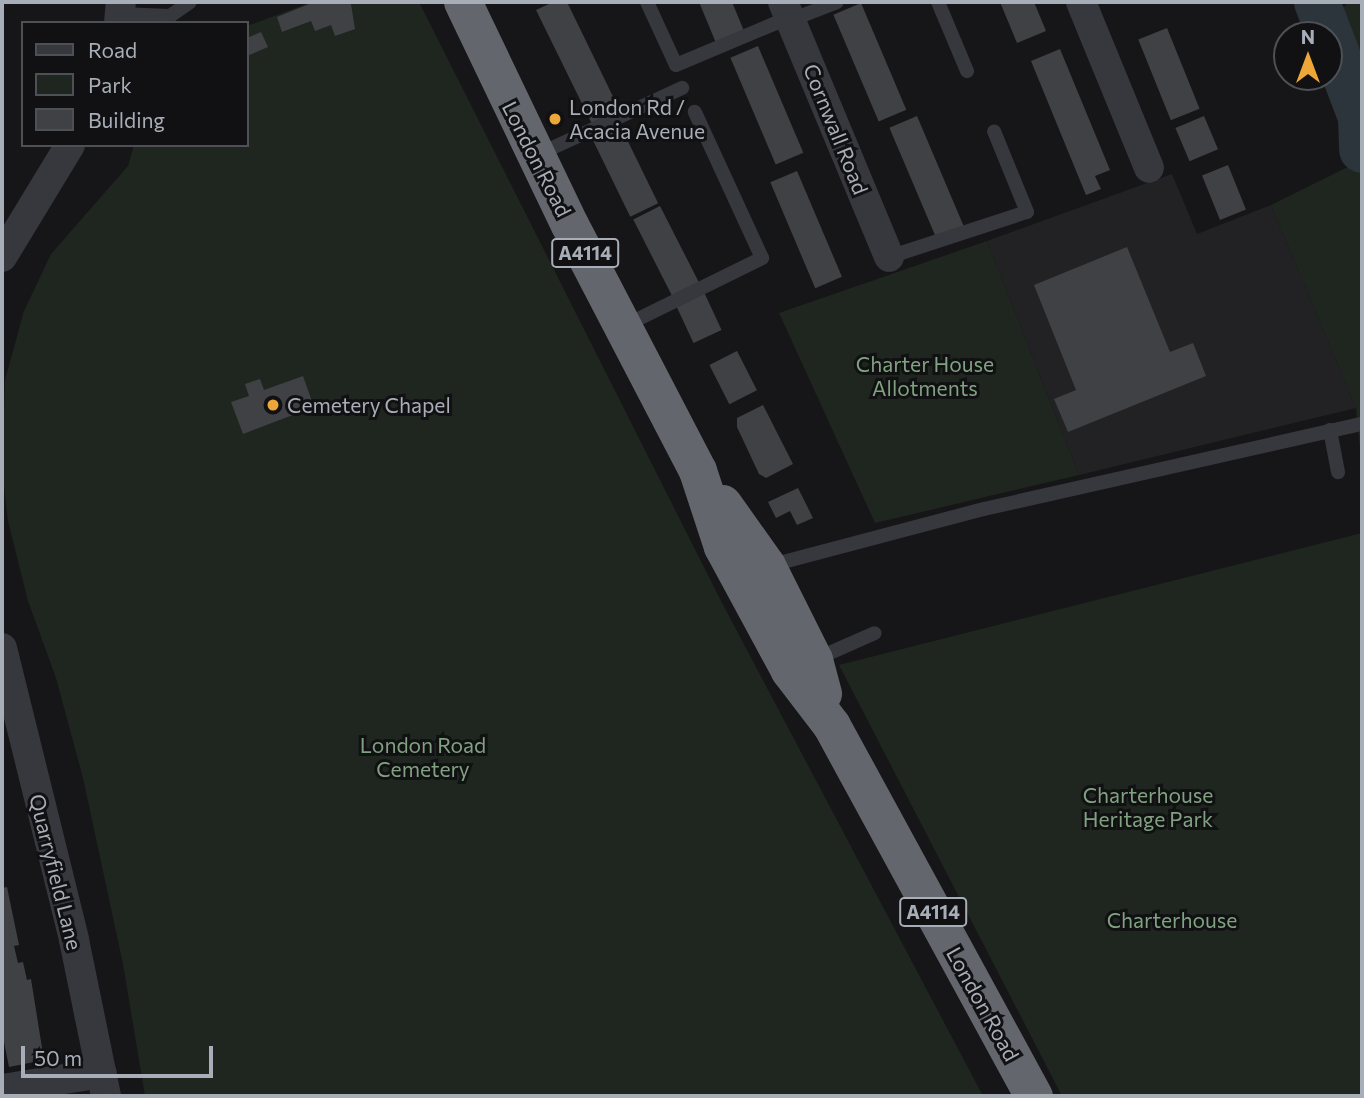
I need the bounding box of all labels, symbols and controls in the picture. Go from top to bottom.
legend [21,21,248,147]
north arrow [1273,21,1343,91]
text: N [1301,25,1315,48]
text: Road [88,37,137,62]
street label: Cornwall Road [798,60,874,198]
text: Park [88,72,132,97]
place label: London Rd / Acacia Avenue [569,94,705,144]
street label: London Road [497,97,577,221]
text: Building [88,107,165,132]
marker: London Rd / Acacia Avenue [547,111,563,127]
road number: A4114 [550,238,620,268]
park label: Charter House Allotments [856,351,994,401]
place label: Cemetery Chapel [287,392,451,418]
marker: Cemetery Chapel [265,397,281,413]
park label: London Road Cemetery [360,732,486,782]
park label: Charterhouse Heritage Park [1083,782,1213,832]
street label: Quarryfield Lane [24,791,88,953]
road number: A4114 [898,896,968,928]
park label: Charterhouse [1107,907,1237,933]
street label: London Road [941,943,1025,1065]
scale bar [24,1032,217,1076]
text: 50 m [34,1045,82,1070]

